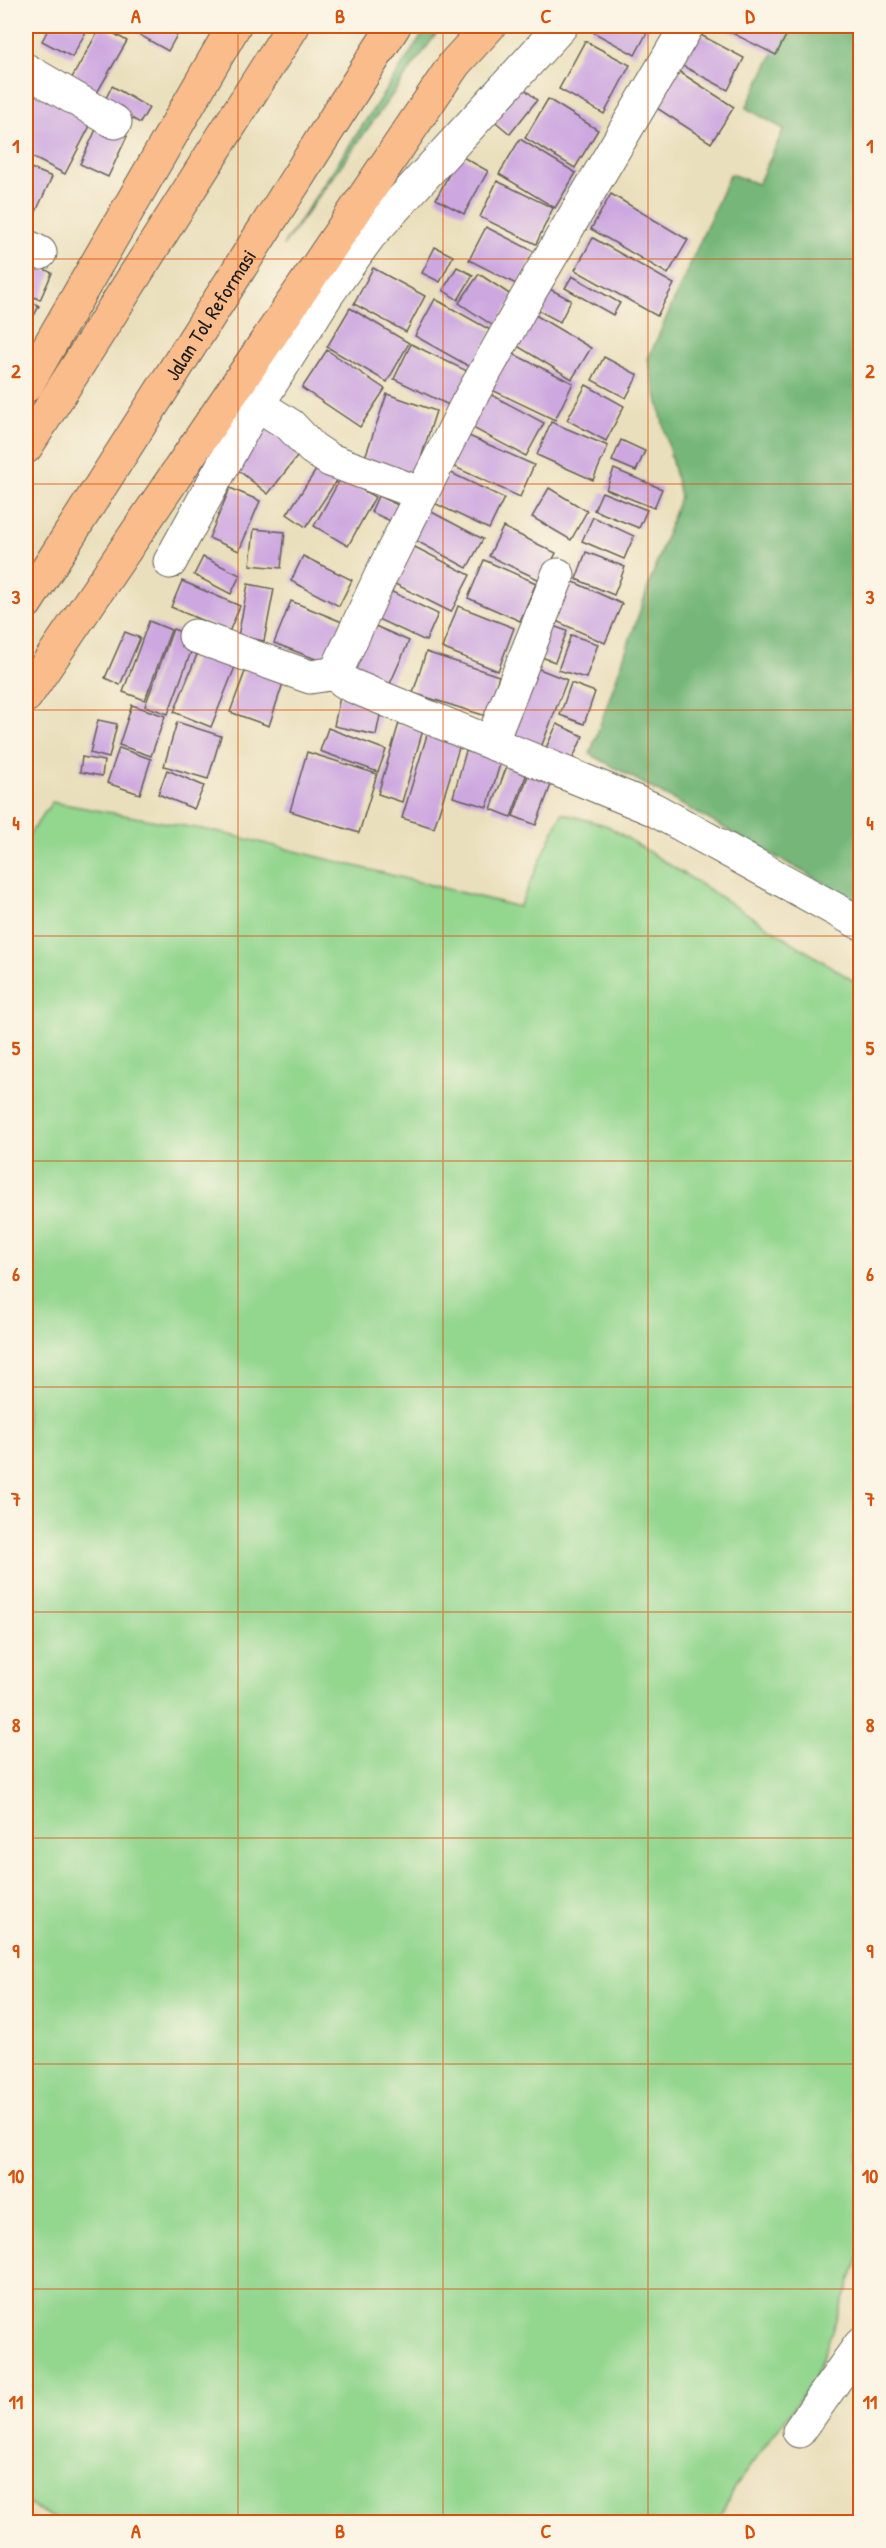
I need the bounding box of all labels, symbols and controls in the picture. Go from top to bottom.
text: A [131,2,141,29]
text: B [335,2,345,29]
text: C [541,2,552,29]
text: D [745,2,755,29]
text: 1 [12,132,20,159]
text: 1 [866,132,874,159]
street label: Jalan Tol Reformasi [157,244,263,386]
text: 2 [11,357,21,384]
text: 2 [865,357,875,384]
text: 3 [12,583,21,610]
text: 3 [866,583,875,610]
text: 4 [12,809,20,836]
text: 4 [866,809,874,836]
text: 5 [12,1034,21,1061]
text: 5 [866,1034,875,1061]
text: 6 [12,1260,20,1287]
text: 6 [866,1260,874,1287]
text: 7 [10,1485,21,1512]
text: 7 [864,1485,875,1512]
text: 8 [12,1711,21,1738]
text: 8 [866,1711,875,1738]
text: 9 [12,1937,20,1964]
text: 9 [866,1937,874,1964]
text: 10 [8,2162,24,2189]
text: 10 [862,2162,878,2189]
text: 11 [9,2388,23,2415]
text: 11 [863,2388,877,2415]
text: A [131,2517,141,2544]
text: B [335,2517,345,2544]
text: C [541,2517,552,2544]
text: D [745,2517,755,2544]

